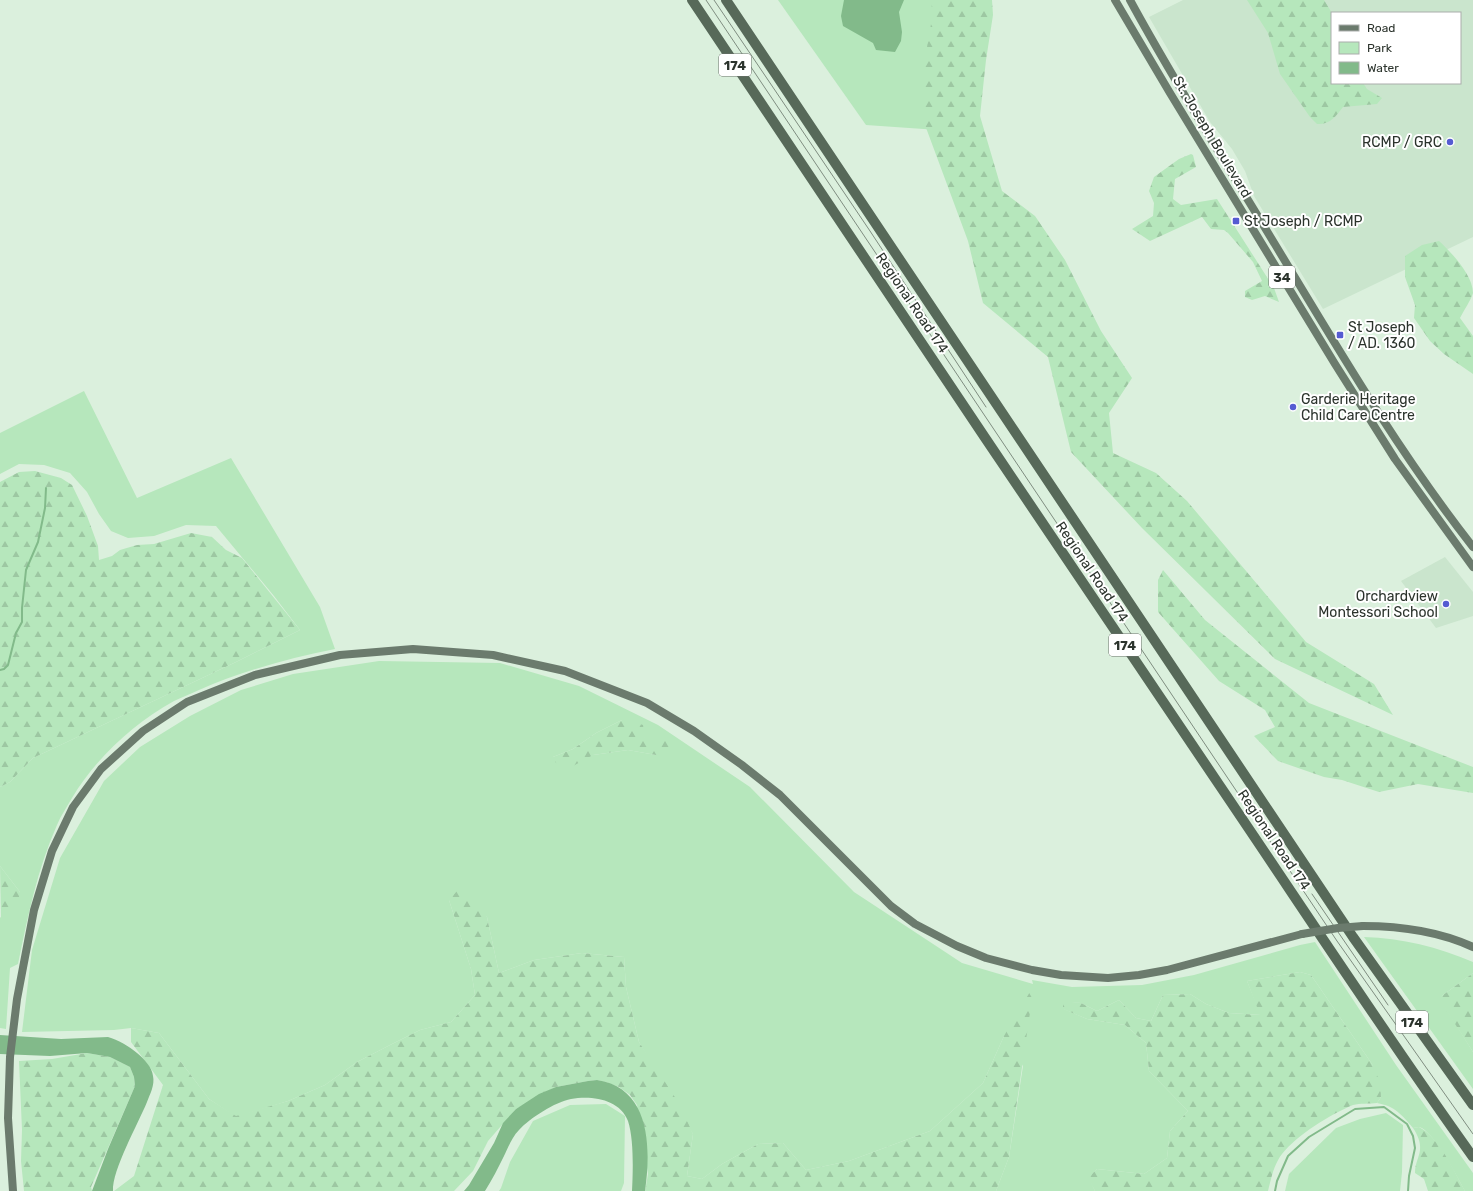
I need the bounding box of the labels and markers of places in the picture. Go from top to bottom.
place label: RCMP / GRC [1362,134,1442,151]
marker: RCMP / GRC [1445,137,1455,147]
place label: St Joseph / RCMP [1244,213,1363,230]
marker: St Joseph / RCMP [1231,216,1241,226]
place label: St Joseph / AD. 1360 [1348,319,1415,352]
marker: St Joseph / AD. 1360 [1335,330,1345,340]
place label: Garderie Heritage Child Care Centre [1301,391,1416,424]
marker: Garderie Heritage Child Care Centre [1288,402,1298,412]
place label: Orchardview Montessori School [1318,588,1438,621]
marker: Orchardview Montessori School [1441,599,1451,609]

